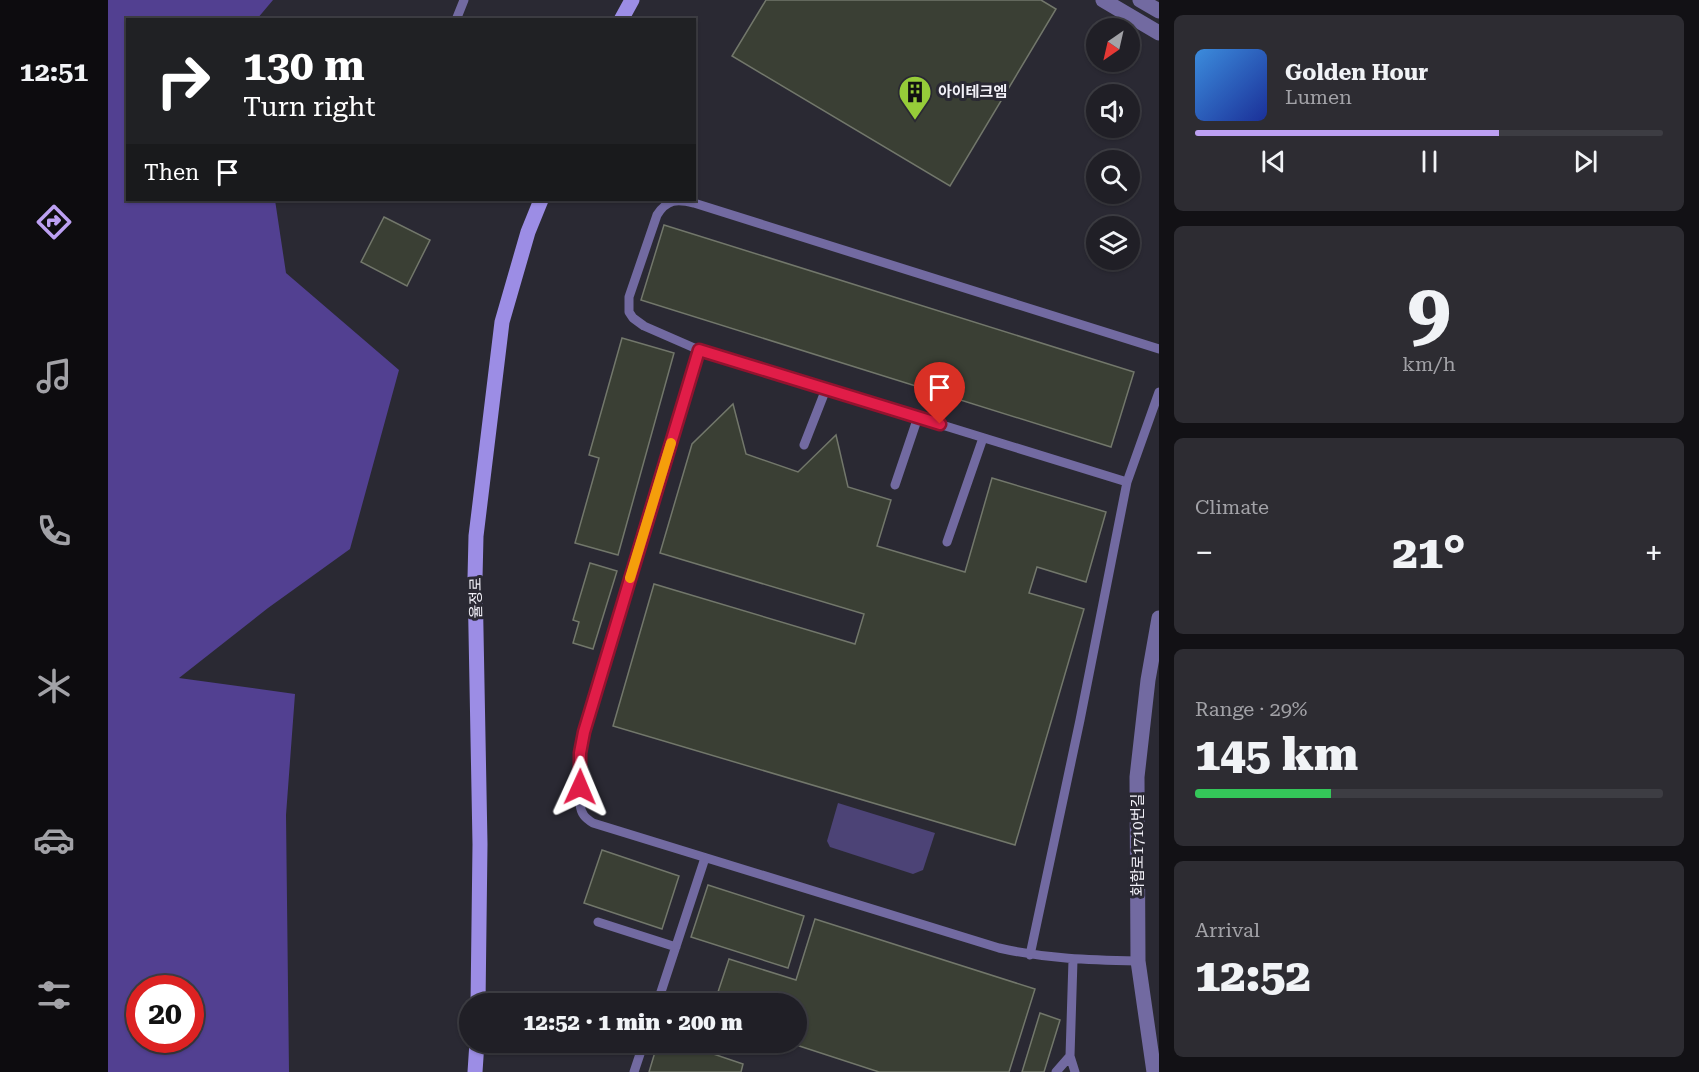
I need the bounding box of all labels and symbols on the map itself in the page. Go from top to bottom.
north arrow [1086,18,1140,72]
building icon: 아이테크엠 [897,74,933,121]
place label: 아이테크엠 [938,83,1007,101]
pin [914,362,965,424]
street label: 율정로 [467,577,485,619]
position arrow [548,755,612,819]
street label: 화합로1710번길 [1129,794,1147,896]
speed limit sign: 20 [126,975,204,1053]

